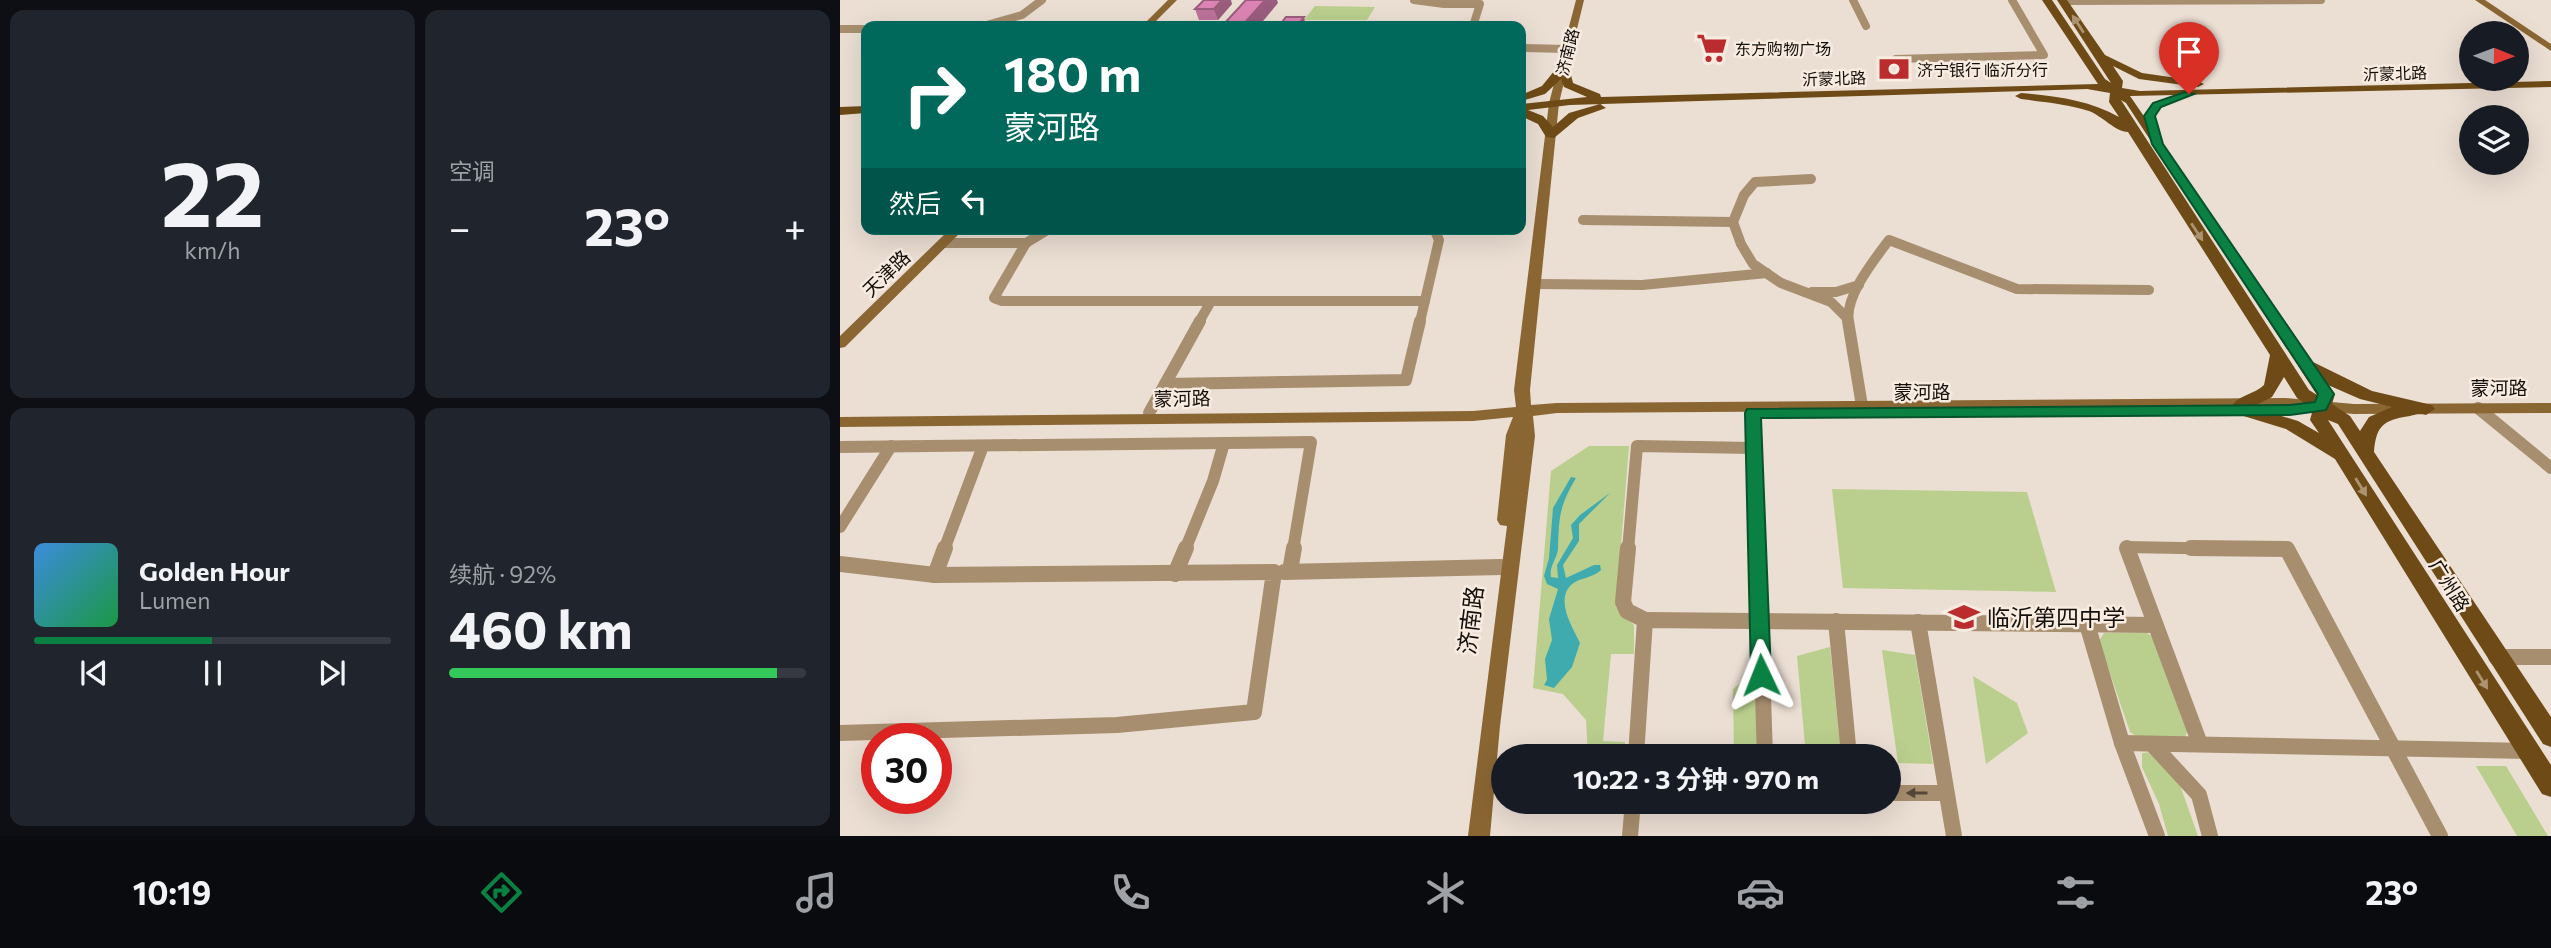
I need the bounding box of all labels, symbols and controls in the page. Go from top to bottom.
one-way arrow [2072,15,2085,34]
north arrow [2459,21,2529,91]
map controls [2459,21,2529,175]
pin [2159,22,2219,94]
street label: 济南路 [1552,26,1582,78]
supermarket icon: 东方购物广场 [1695,31,1729,65]
icon: arrive [2170,33,2208,71]
place label: 东方购物广场 [1735,39,1831,58]
text: 180 m [1004,42,1141,102]
icon: right [889,49,980,140]
bank icon: 济宁银行 临沂分行 [1877,52,1911,86]
place label: 济宁银行 临沂分行 [1917,60,2048,79]
street label: 沂蒙北路 [2363,62,2427,84]
street label: 沂蒙北路 [1802,67,1866,89]
button: layers [2459,105,2529,175]
text: 蒙河路 [1004,106,1100,146]
text: 22 [161,134,264,246]
text: 空调 [449,157,495,185]
icon: left [955,182,993,220]
text: 然后 [889,187,941,218]
text: 23° [584,193,670,257]
text: − [449,203,471,250]
text: + [784,203,806,250]
one-way arrow [2191,223,2204,242]
text: km/h [185,236,240,264]
street label: 天津路 [858,245,914,301]
street label: 蒙河路 [2470,376,2528,399]
street label: 蒙河路 [1893,380,1951,403]
street label: 蒙河路 [1153,386,1211,410]
one-way arrow [2355,477,2368,496]
text: Golden Hour [139,555,290,586]
street label: 广州路 [2425,555,2475,615]
text: 续航 · 92% [449,560,556,588]
street label: 济南路 [1452,584,1488,656]
text: Lumen [139,586,210,614]
text: 460 km [449,596,633,660]
school or university icon: 临沂第四中学 [1947,600,1981,634]
place label: 临沂第四中学 [1987,603,2125,631]
position arrow [1724,638,1798,712]
icon: previous [75,654,113,692]
icon: pause [194,654,232,692]
icon: next [313,654,351,692]
one-way arrow [2476,670,2489,689]
speed limit sign: 30 [861,723,952,814]
text: 10:22 · 3 分钟 · 970 m [1573,763,1819,794]
one-way arrow [1906,787,1928,799]
icon: directions [477,868,526,917]
icon: music [792,868,841,917]
icon: phone [1106,868,1155,917]
icon: climate [1421,868,1470,917]
icon: car [1736,868,1785,917]
icon: filters [2051,868,2100,917]
text: 10:19 [133,872,211,912]
text: 23° [2365,872,2418,912]

